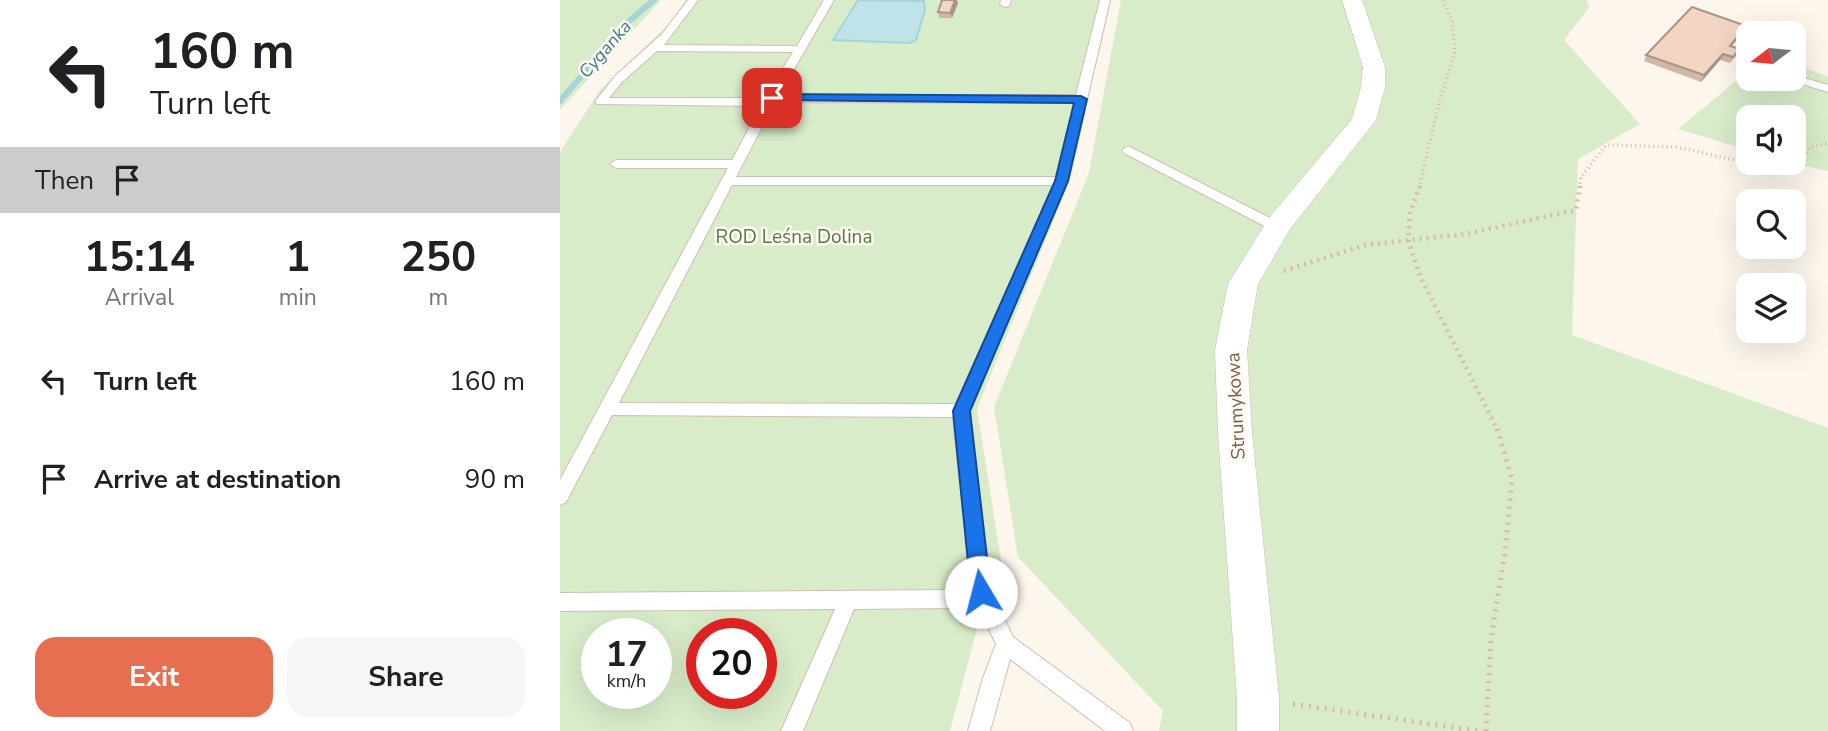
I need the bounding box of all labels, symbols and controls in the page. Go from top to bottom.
water label: Cyganka [573,15,637,83]
text: 160 m [150,18,294,85]
north arrow [1736,21,1806,91]
map controls [1736,21,1806,343]
icon: left [35,28,126,119]
pin [742,68,802,128]
icon: arrive [753,79,791,117]
text: Turn left [150,82,270,125]
button: sound [1736,105,1806,175]
icon: arrive [108,161,146,199]
text: Then [35,163,94,198]
button: search [1736,189,1806,259]
park label: ROD Leśna Dolina [716,224,872,250]
text: 15:14 [84,229,195,286]
text: 1 [285,229,310,286]
text: 250 [401,229,476,286]
button: layers [1736,273,1806,343]
text: Arrival [105,282,174,313]
text: min [279,282,317,313]
text: m [429,282,448,313]
street label: Strumykowa [1220,352,1252,460]
icon: left [35,362,73,400]
text: Turn left [94,364,197,399]
text: 160 m [449,364,525,399]
icon: arrive [35,460,73,498]
text: Arrive at destination [94,462,341,497]
text: 90 m [465,462,525,497]
position arrow [944,555,1018,629]
speed limit sign: 20 [686,618,777,709]
text: 17 [605,631,648,678]
button: Exit [35,637,273,717]
button: Share [287,637,525,717]
text: km/h [607,669,646,693]

